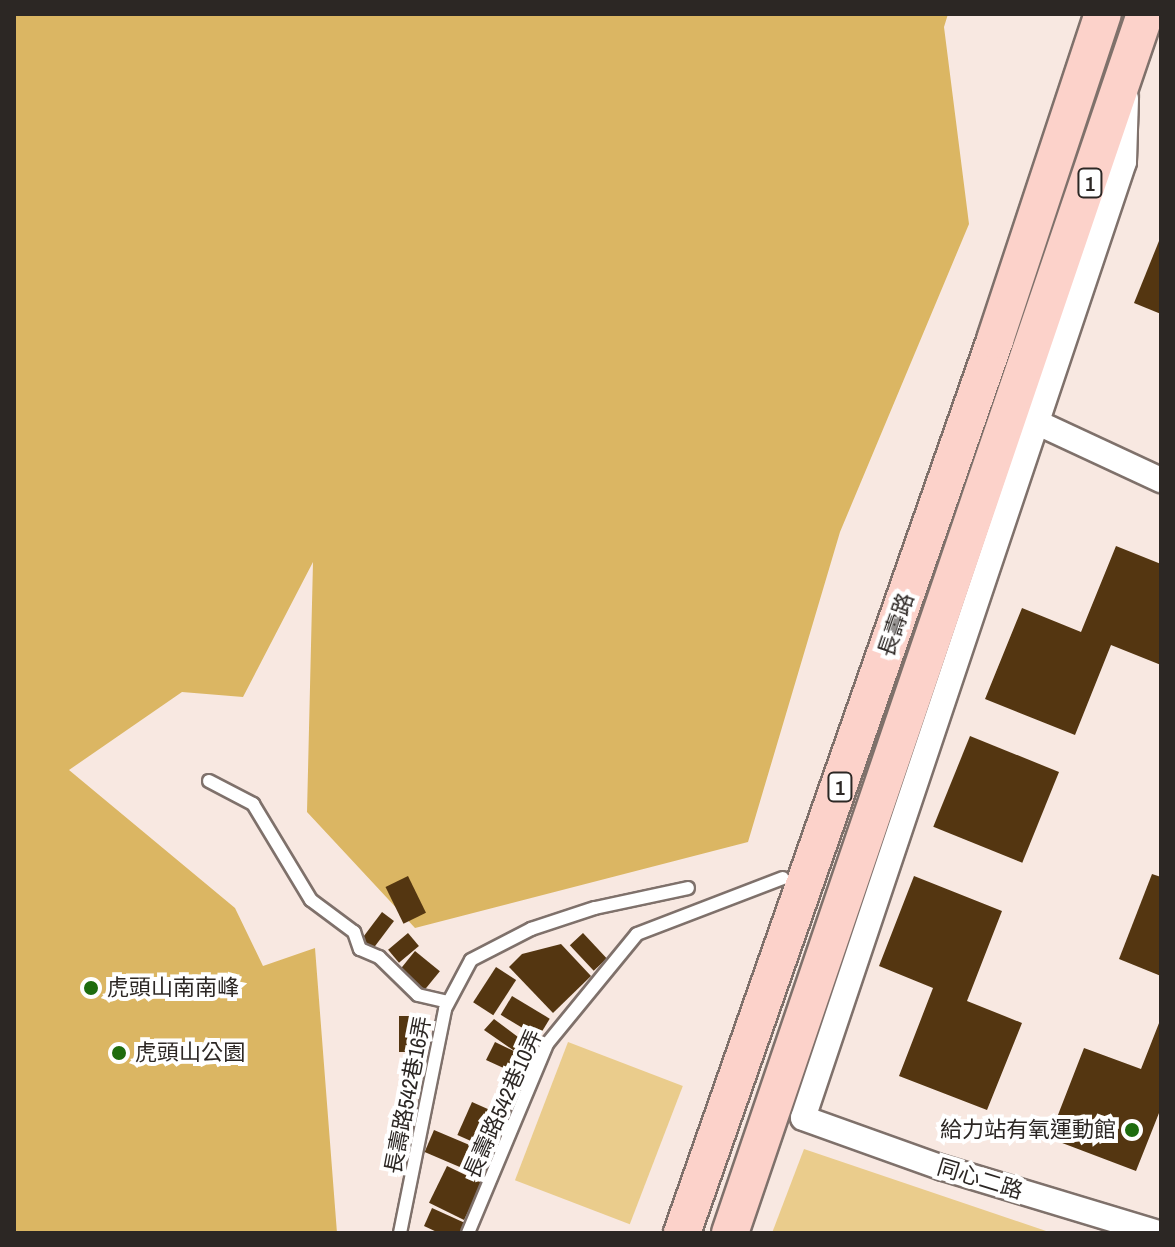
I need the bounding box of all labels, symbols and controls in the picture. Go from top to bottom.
road number: 1 [1076,167,1104,199]
street label: 長壽路 [873,590,919,660]
road number: 1 [826,771,854,803]
place label: 虎頭山南南峰 [107,975,239,1001]
marker: 虎頭山南南峰 [82,979,100,997]
street label: 長壽路542巷16弄 [380,1014,436,1176]
street label: 長壽路542巷10弄 [458,1025,548,1183]
place label: 虎頭山公園 [135,1040,245,1066]
marker: 虎頭山公園 [110,1044,128,1062]
place label: 給力站有氧運動館 [940,1117,1116,1143]
marker: 給力站有氧運動館 [1123,1121,1141,1139]
street label: 同心二路 [934,1154,1026,1204]

